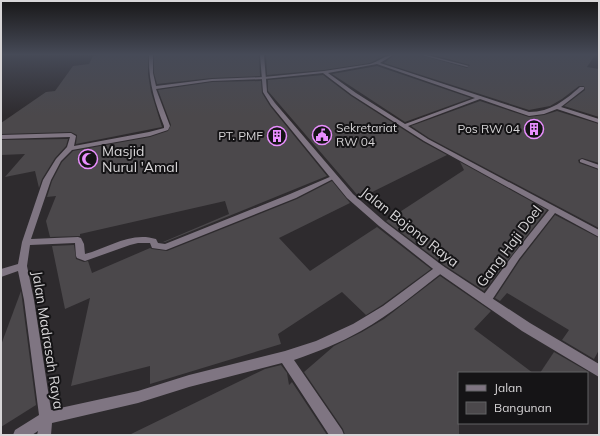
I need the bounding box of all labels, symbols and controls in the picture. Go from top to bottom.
building icon: Pos RW 04 [523,118,545,140]
place label: Sekretariat RW 04 [336,120,397,149]
place label: Pos RW 04 [457,121,520,136]
public building icon: Sekretariat RW 04 [311,124,333,146]
building icon: PT. PMF [266,125,288,147]
place label: PT. PMF [218,128,263,143]
place label: Masjid Nurul 'Amal [102,142,178,176]
mosque icon: Masjid Nurul 'Amal [77,148,99,170]
street label: Jalan Bojong Raya [357,183,463,271]
street label: Gang Haji Doel [472,202,546,290]
street label: Jalan Madrasah Raya [28,270,68,410]
legend [458,372,588,424]
text: Jalan [494,380,522,395]
text: Bangunan [494,400,552,415]

